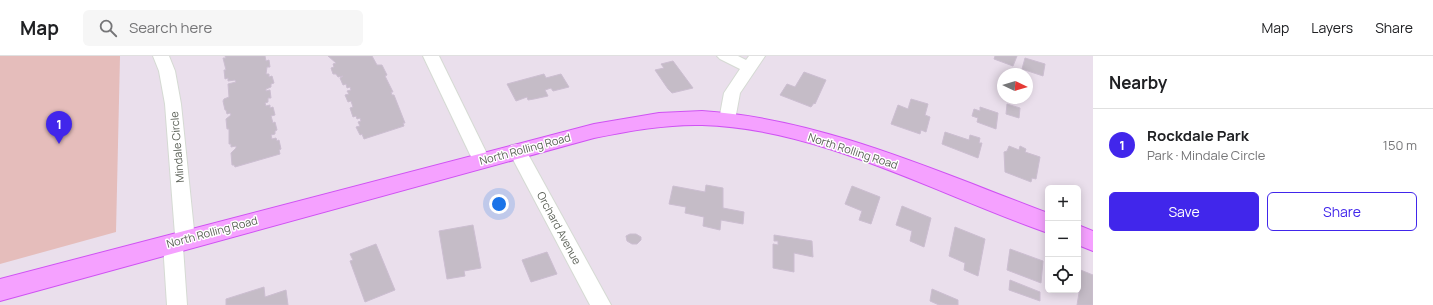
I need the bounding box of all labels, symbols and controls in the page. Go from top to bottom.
search box [83,10,363,46]
text: Map [20,15,59,41]
icon: search [97,17,119,39]
text: Search here [129,17,212,38]
text: Map [1261,18,1289,37]
text: Layers [1311,18,1353,37]
text: Share [1375,18,1413,37]
north arrow [997,68,1033,104]
text: Nearby [1109,71,1167,94]
street label: Mindale Circle [166,110,187,183]
pin: 1 [46,111,72,144]
text: Rockdale Park [1147,125,1249,146]
street label: North Rolling Road [478,129,572,168]
street label: North Rolling Road [806,129,900,172]
text: 1 [1119,136,1125,154]
text: 150 m [1383,136,1417,154]
text: Park · Mindale Circle [1147,146,1265,164]
map controls [1045,185,1081,293]
button: + [1045,185,1081,221]
street label: Orchard Avenue [534,189,585,267]
button: Save [1109,192,1259,231]
button: Share [1267,192,1417,231]
your location [489,194,509,214]
street label: North Rolling Road [165,212,259,251]
button: − [1045,221,1081,257]
button: locate [1045,257,1081,293]

